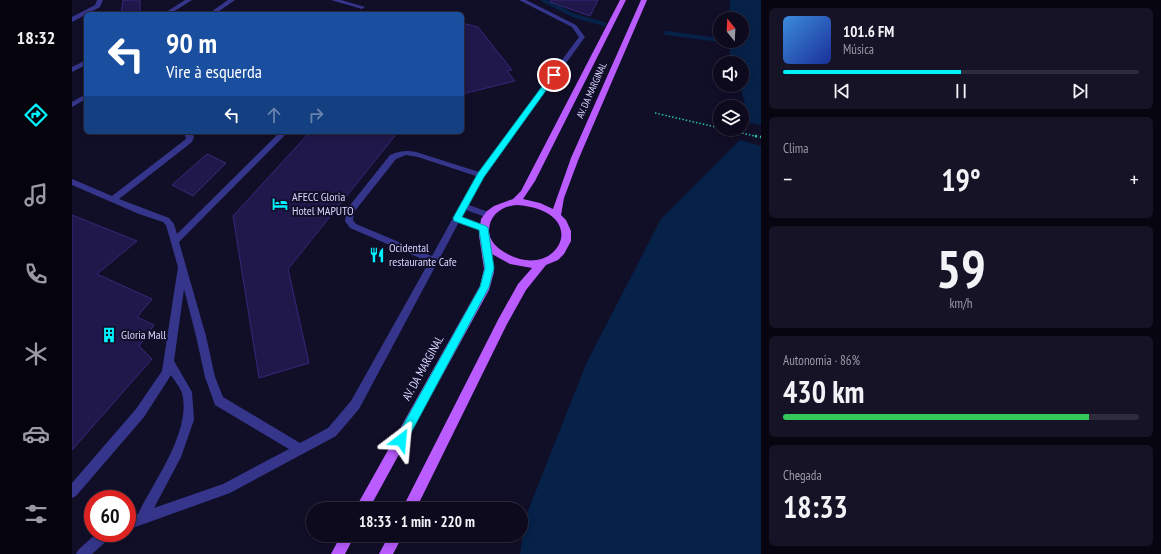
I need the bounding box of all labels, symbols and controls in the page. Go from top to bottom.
north arrow [713,12,749,48]
map controls [713,12,749,136]
text: 101.6 FM [843,22,894,41]
text: 90 m [166,24,217,61]
text: 18:32 [17,26,55,49]
icon: left [100,28,152,80]
text: Música [843,41,874,58]
button: sound [713,56,749,92]
pin [537,58,571,92]
street label: AV. DA MARGINAL [573,59,610,120]
text: Vire à esquerda [166,60,262,83]
icon: arrive [543,64,565,86]
icon: previous [831,80,853,102]
icon: pause [950,80,972,102]
icon: next [1069,80,1091,102]
button: layers [713,100,749,136]
icon: directions [22,101,50,129]
icon: left [221,104,243,126]
icon: ahead [263,104,285,126]
icon: right [305,104,327,126]
text: Clima [783,140,808,157]
text: 19° [941,160,981,199]
text: − [783,165,792,193]
text: + [1130,165,1139,193]
icon: music [22,181,50,209]
place label: AFECC Gloria Hotel MAPUTO [292,189,354,218]
hotel icon: AFECC Gloria Hotel MAPUTO [271,195,289,213]
text: 59 [936,235,986,302]
place label: Ocidental restaurante Cafe [389,240,457,269]
restaurant icon: Ocidental restaurante Cafe [368,246,386,264]
icon: phone [22,260,50,288]
text: km/h [949,295,973,312]
building icon: Gloria Mall [100,326,118,344]
place label: Gloria Mall [121,327,166,342]
street label: AV. DA MARGINAL [399,333,447,403]
icon: climate [22,340,50,368]
text: Autonomia · 86% [783,352,860,369]
text: 430 km [783,372,864,411]
position arrow [380,419,422,461]
icon: car [22,420,50,448]
text: Chegada [783,467,822,484]
text: 18:33 [783,487,848,526]
speed limit sign: 60 [84,490,136,542]
icon: filters [22,500,50,528]
text: 18:33 · 1 min · 220 m [359,512,475,531]

